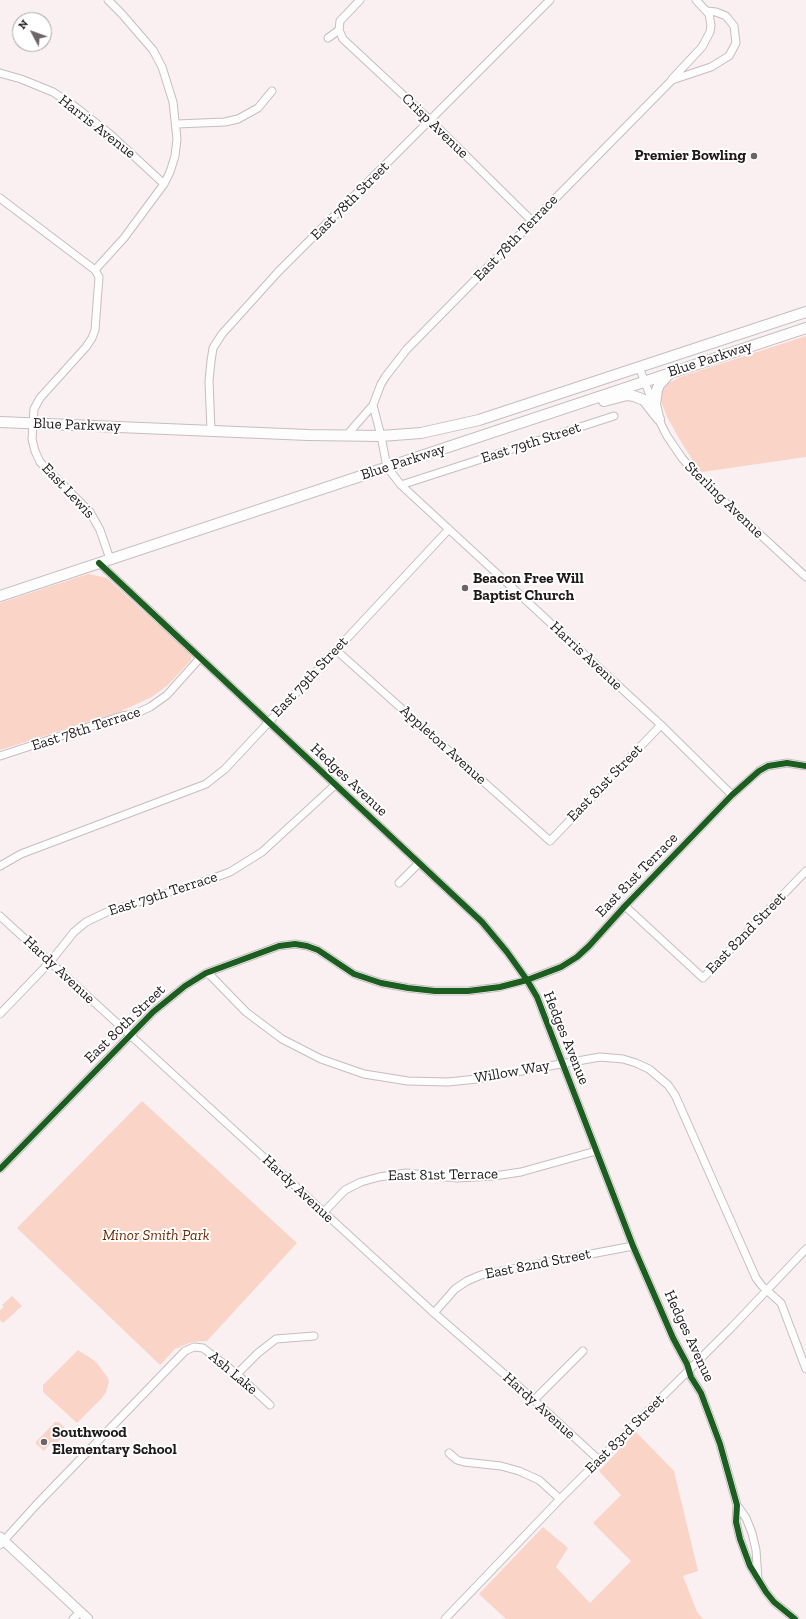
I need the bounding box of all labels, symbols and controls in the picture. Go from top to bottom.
north arrow [12,12,52,52]
text: N [16,17,31,32]
street label: Crisp Avenue [398,90,472,162]
street label: Harris Avenue [55,91,139,163]
place label: Premier Bowling [635,147,746,165]
marker: Premier Bowling [749,151,759,161]
street label: East 78th Street [307,158,393,244]
street label: East 78th Terrace [470,191,562,285]
street label: Blue Parkway [666,337,754,381]
street label: Blue Parkway [33,414,121,436]
street label: East 79th Street [479,418,583,468]
street label: Blue Parkway [359,440,447,484]
street label: Sterling Avenue [681,458,767,542]
street label: East Lewis [38,460,98,522]
place label: Beacon Free Will Baptist Church [473,570,584,605]
marker: Beacon Free Will Baptist Church [460,583,470,593]
street label: Harris Avenue [546,618,626,694]
street label: East 79th Street [268,633,352,721]
street label: Appleton Avenue [396,702,490,788]
street label: East 78th Terrace [29,703,143,755]
street label: Hedges Avenue [307,740,391,820]
street label: East 81st Street [564,741,646,825]
street label: East 81st Terrace [592,829,682,921]
street label: East 79th Terrace [106,868,220,920]
street label: East 82nd Street [702,888,790,978]
street label: Hardy Avenue [19,932,99,1008]
street label: East 80th Street [81,981,169,1067]
street label: Hedges Avenue [539,989,593,1087]
street label: Willow Way [473,1057,551,1087]
street label: Hardy Avenue [258,1151,338,1227]
street label: East 81st Terrace [388,1165,498,1185]
park label: Minor Smith Park [103,1227,209,1245]
street label: East 82nd Street [484,1245,592,1283]
street label: Hedges Avenue [660,1287,718,1385]
street label: Ash Lake [205,1347,261,1399]
street label: Hardy Avenue [499,1369,579,1443]
street label: East 83rd Street [582,1391,668,1477]
place label: Southwood Elementary School [52,1424,177,1459]
marker: Southwood Elementary School [39,1437,49,1447]

